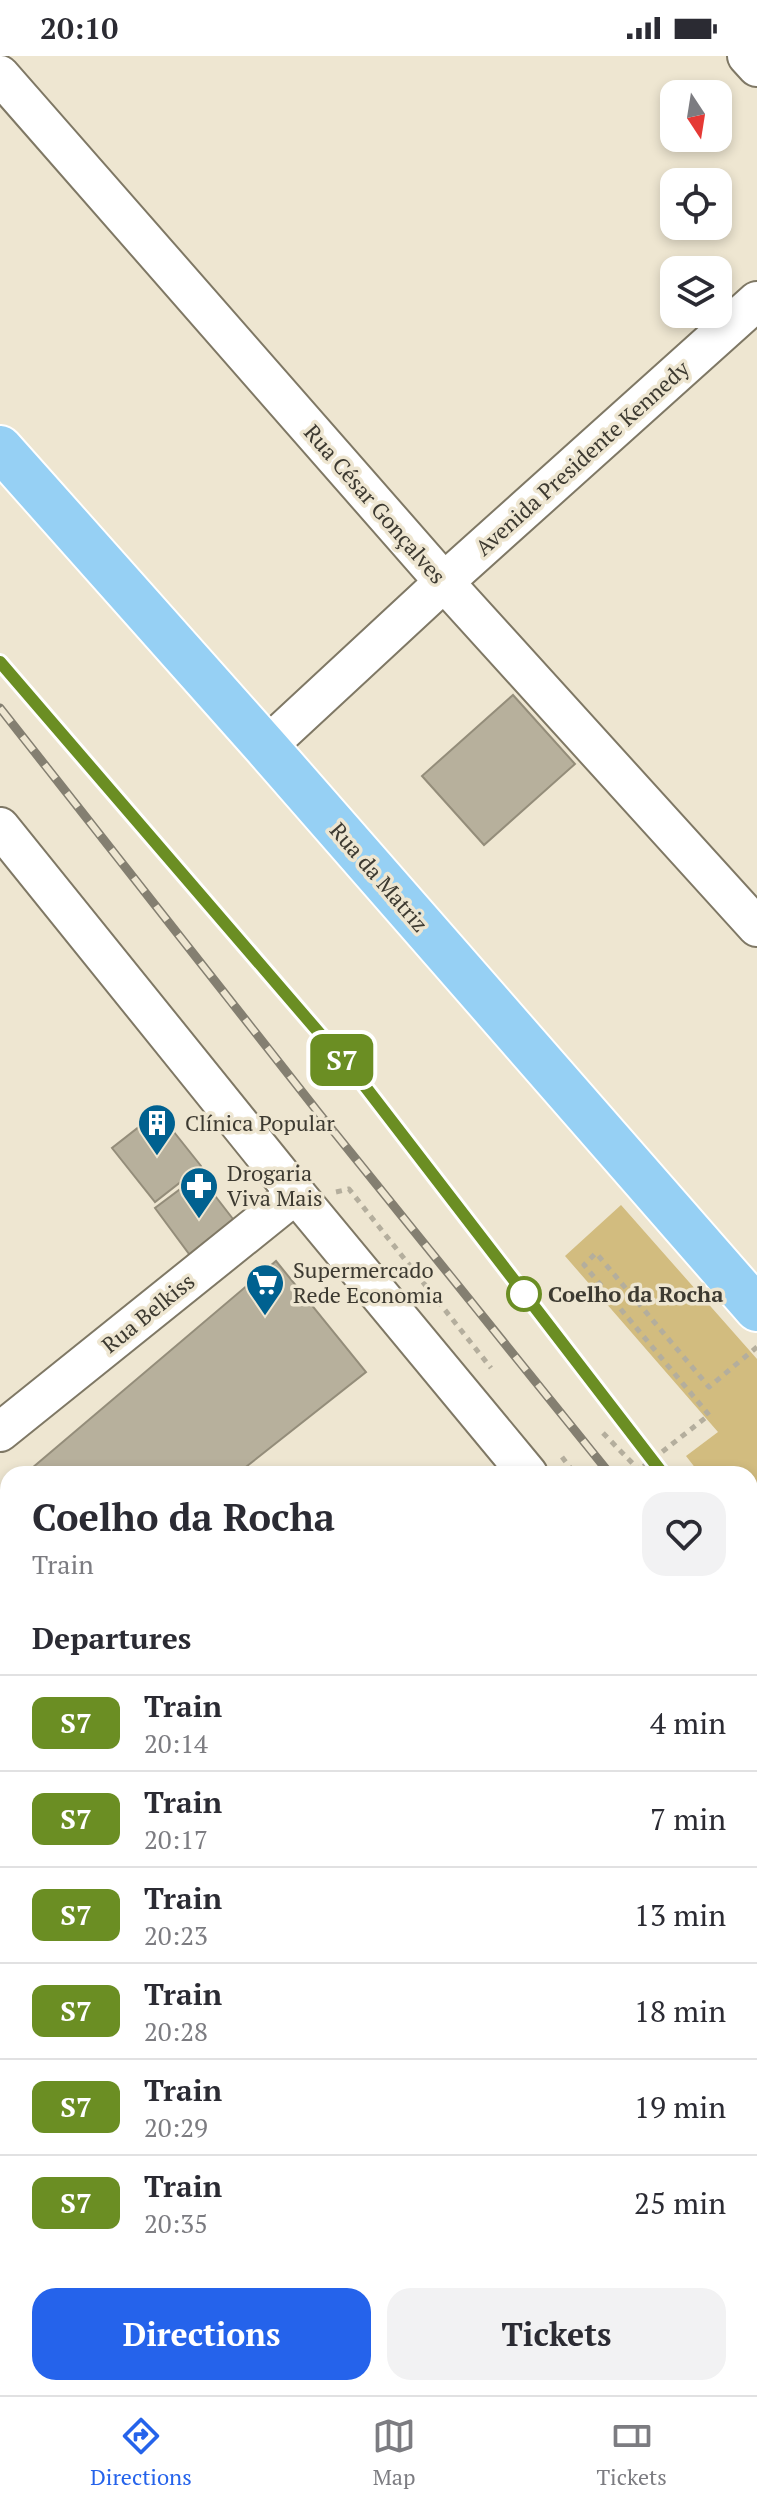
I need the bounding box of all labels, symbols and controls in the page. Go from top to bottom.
text: 20:10 [40,8,118,48]
north arrow [660,80,732,152]
map controls [660,80,732,328]
button: locate [660,168,732,240]
button: layers [660,256,732,328]
street label: Avenida Presidente Kennedy [469,353,695,561]
street label: Rua César Gonçalves [298,418,453,589]
street label: Rua da Matriz [324,816,435,937]
line badge: S7 [306,1034,378,1086]
text: S7 [326,1041,358,1078]
building icon: Clínica Popular [136,1102,178,1157]
place label: Clínica Popular [185,1108,335,1137]
place label: Drogaria Viva Mais [227,1158,323,1212]
pharmacy icon: Drogaria Viva Mais [178,1165,220,1220]
place label: Supermercado Rede Economia [293,1255,443,1309]
supermarket icon: Supermercado Rede Economia [244,1262,286,1317]
street label: Rua Belkiss [95,1266,200,1359]
marker: Coelho da Rocha [507,1277,541,1311]
place label: Coelho da Rocha [548,1279,723,1308]
text: Coelho da Rocha [32,1492,335,1542]
button: heart [642,1492,726,1576]
text: Train [32,1547,94,1581]
text: Departures [32,1618,191,1658]
text: Train [144,1686,222,1726]
text: 4 min [650,1703,726,1743]
text: S7 [60,1704,92,1741]
text: 20:14 [144,1726,208,1760]
text: Train [144,1782,222,1822]
text: 7 min [650,1799,726,1839]
text: S7 [60,1800,92,1837]
text: 20:17 [144,1822,208,1856]
text: Train [144,1878,222,1918]
text: 13 min [634,1895,726,1935]
text: S7 [60,1896,92,1933]
text: 20:23 [144,1918,208,1952]
text: Train [144,1974,222,2014]
text: 18 min [634,1991,726,2031]
text: S7 [60,1992,92,2029]
text: 20:28 [144,2014,208,2048]
text: Train [144,2070,222,2110]
text: 19 min [634,2087,726,2127]
text: S7 [60,2088,92,2125]
text: 20:29 [144,2110,208,2144]
text: Train [144,2166,222,2206]
text: 25 min [634,2183,726,2223]
text: S7 [60,2184,92,2221]
text: 20:35 [144,2206,208,2240]
button: Directions [32,2288,371,2380]
button: Tickets [387,2288,726,2380]
tab: Directions [90,2414,192,2491]
tab: Map [372,2414,416,2491]
tab: Tickets [596,2414,667,2491]

